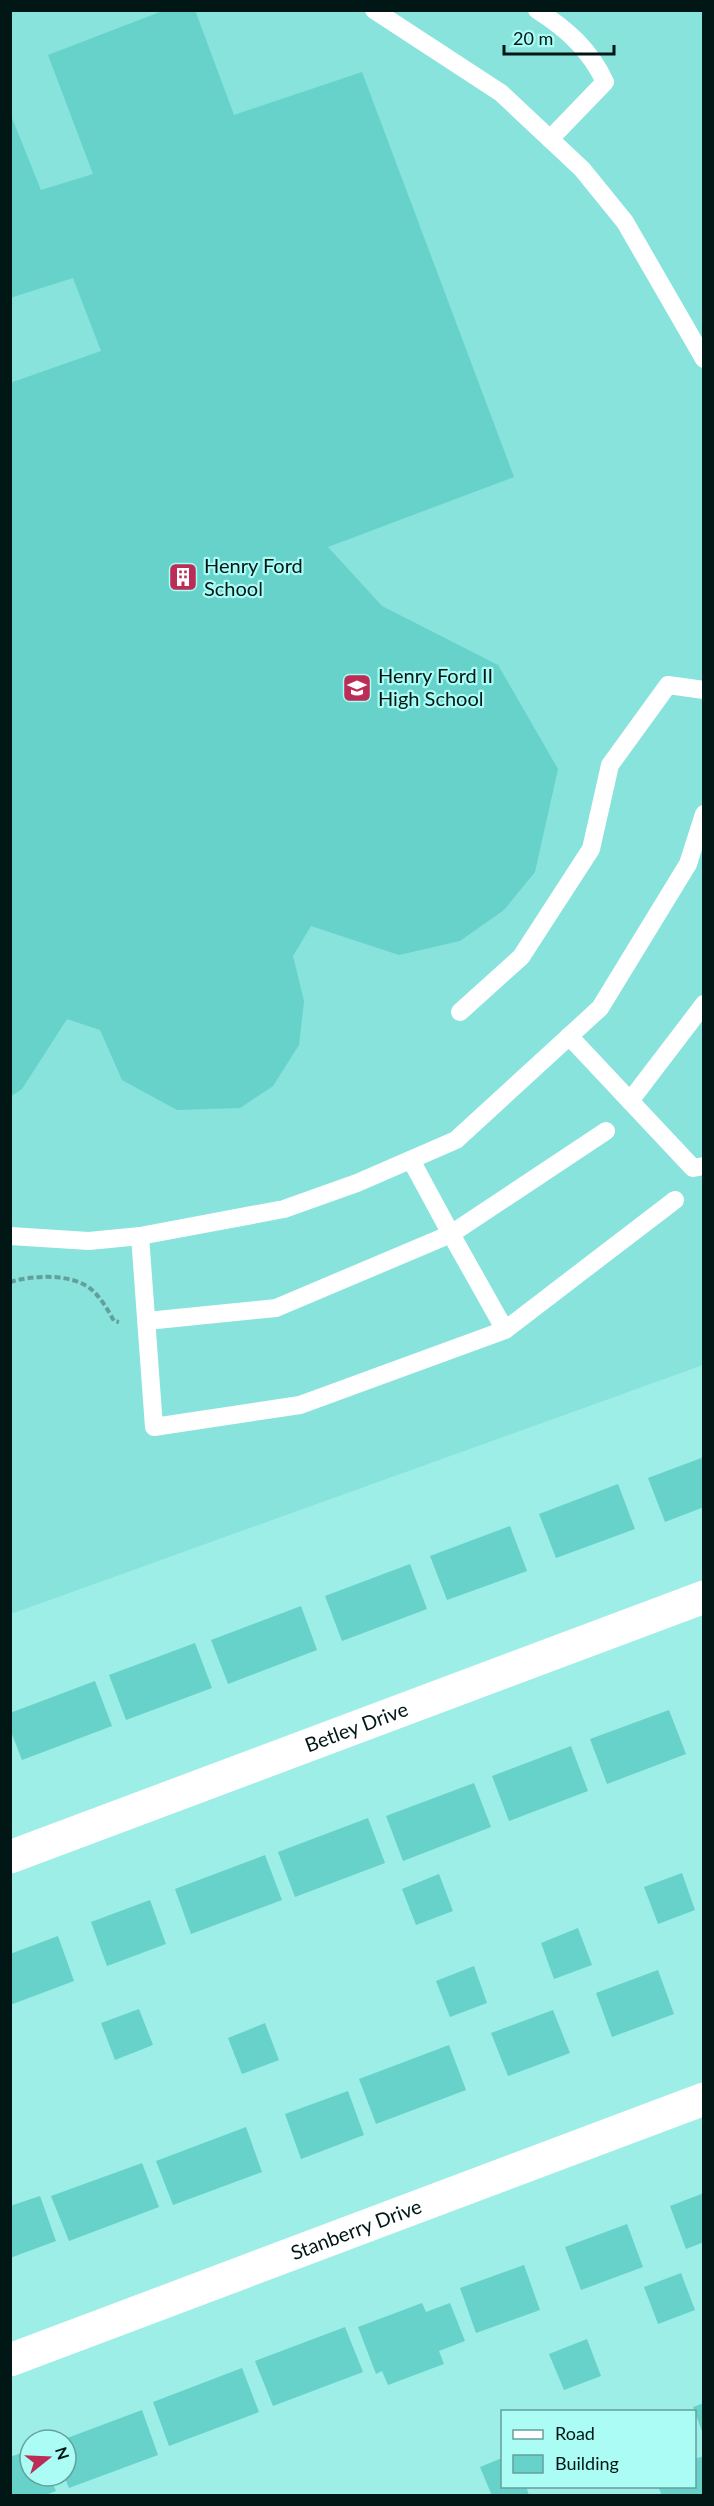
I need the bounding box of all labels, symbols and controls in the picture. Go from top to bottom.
scale bar [504,18,614,56]
text: 20 m [513,27,553,49]
place label: Henry Ford School [204,553,303,600]
building icon: Henry Ford School [167,561,199,593]
place label: Henry Ford II High School [378,663,493,710]
school or university icon: Henry Ford II High School [341,672,373,704]
street label: Betley Drive [301,1696,411,1756]
street label: Stanberry Drive [287,2193,425,2264]
legend [501,2410,696,2488]
text: Road [555,2422,595,2444]
north arrow [18,2428,78,2488]
text: N [52,2444,74,2462]
text: Building [555,2452,619,2474]

